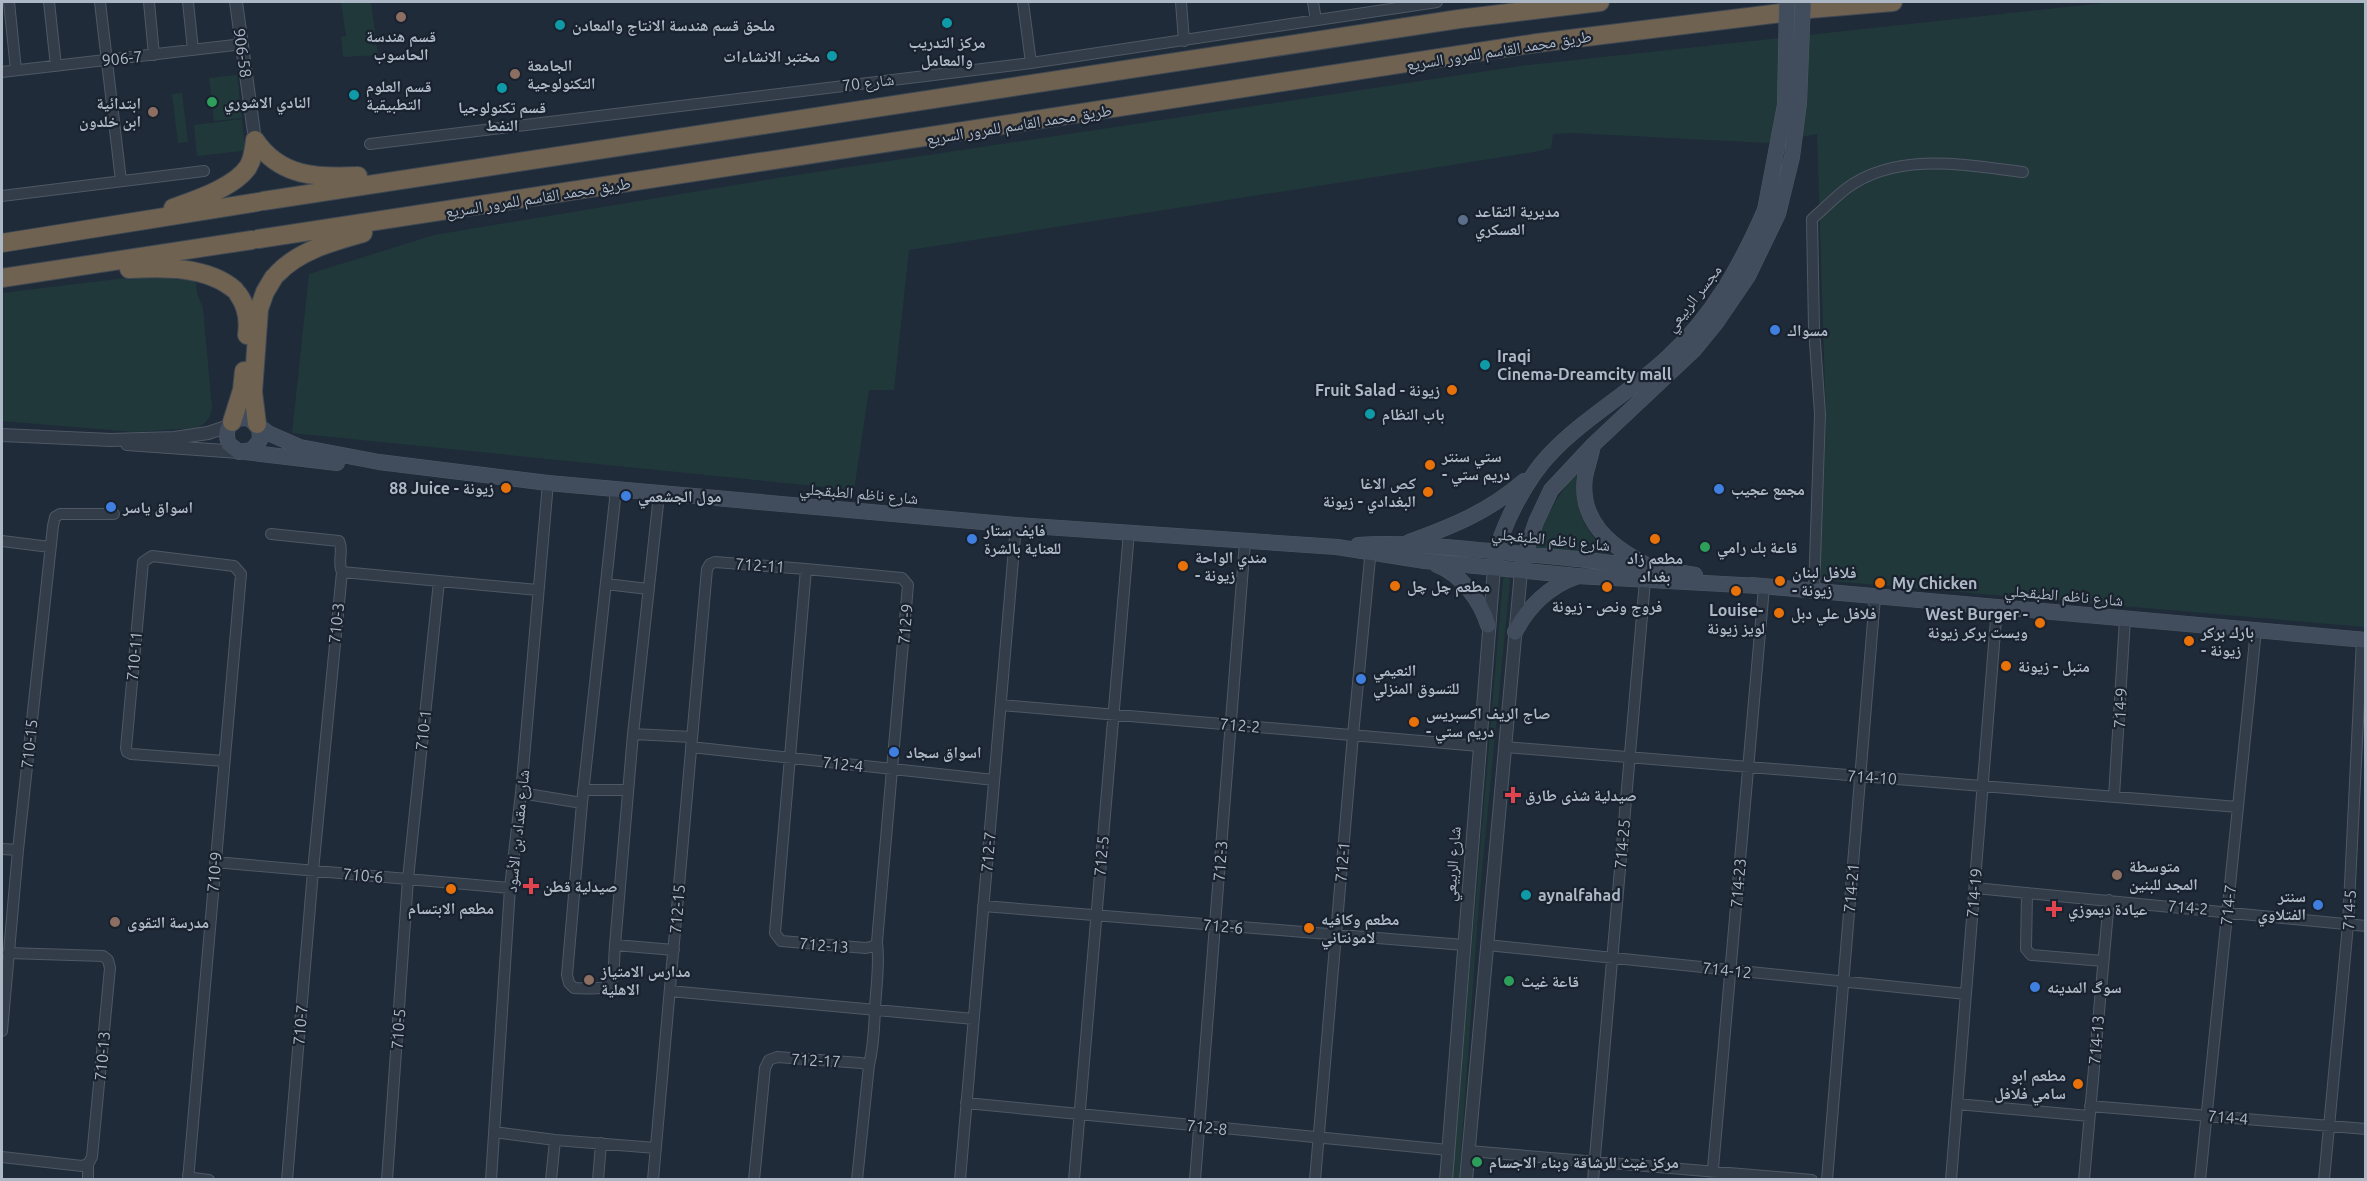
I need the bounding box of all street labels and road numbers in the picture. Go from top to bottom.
street label: طريق محمد القاسم للمرور السريع [1405,26,1593,76]
street label: 906-58 [231,27,255,79]
street label: 906-7 [101,47,143,69]
street label: شارع 70 [841,70,895,96]
street label: طريق محمد القاسم للمرور السريع [925,100,1113,150]
street label: طريق محمد القاسم للمرور السريع [444,173,632,223]
street label: مجسر الربيعي [1661,261,1728,338]
street label: شارع ناظم الطبقجلي [799,479,919,511]
street label: شارع ناظم الطبقجلي [1491,524,1611,558]
street label: 712-11 [735,554,785,576]
street label: شارع ناظم الطبقجلي [2004,581,2124,613]
street label: 710-3 [325,602,347,644]
street label: 712-9 [894,603,916,645]
street label: 710-11 [123,630,145,682]
street label: 714-9 [2110,687,2130,729]
street label: 710-1 [412,709,434,751]
street label: 712-2 [1219,714,1261,736]
street label: 710-15 [17,718,41,770]
street label: 712-4 [822,753,864,775]
street label: 714-10 [1847,766,1897,788]
street label: شارع مقداد بن الأسود [502,769,534,894]
street label: 714-25 [1611,818,1633,870]
street label: شارع الربيعي [1440,826,1468,903]
street label: 712-7 [977,831,999,873]
street label: 712-5 [1090,835,1112,877]
street label: 712-3 [1210,840,1230,882]
street label: 712-1 [1331,841,1353,883]
street label: 710-9 [203,851,225,893]
street label: 714-23 [1727,857,1749,909]
street label: 714-21 [1840,862,1862,914]
street label: 710-6 [342,864,384,886]
street label: 714-19 [1963,867,1985,919]
street label: 712-15 [666,883,688,935]
street label: 714-7 [2217,884,2239,926]
street label: 714-5 [2339,889,2359,931]
street label: 714-2 [2167,896,2209,918]
street label: 712-6 [1202,915,1244,937]
street label: 712-13 [798,934,850,956]
street label: 714-12 [1701,958,1753,982]
street label: 710-7 [289,1004,311,1046]
street label: 710-5 [388,1008,408,1050]
street label: 714-13 [2085,1014,2107,1066]
street label: 710-13 [91,1030,113,1082]
street label: 712-17 [791,1050,841,1070]
street label: 714-4 [2207,1106,2249,1128]
street label: 712-8 [1186,1116,1228,1138]

